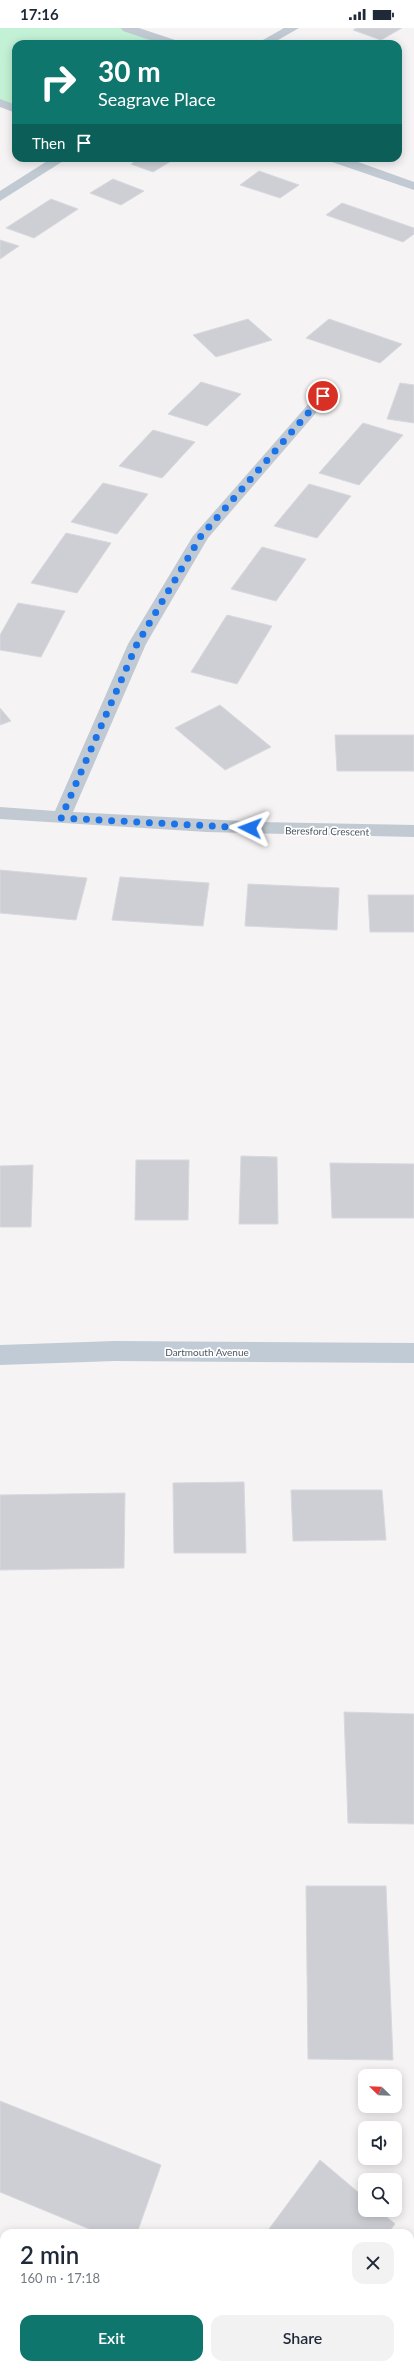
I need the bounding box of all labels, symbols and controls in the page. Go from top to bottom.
text: 17:16 [20,5,59,23]
text: 30 m [98,54,161,88]
icon: right [32,56,84,108]
text: Seagrave Place [98,88,216,110]
icon: arrive [73,132,95,154]
text: Then [32,134,65,152]
pin [306,379,340,413]
icon: arrive [312,385,334,407]
position arrow [229,807,271,849]
street label: Beresford Crescent [285,824,370,838]
street label: Dartmouth Avenue [165,1346,249,1358]
north arrow [358,2069,402,2113]
map controls [358,2069,402,2217]
button: sound [358,2121,402,2165]
button: search [358,2173,402,2217]
text: 2 min [20,2240,79,2269]
button: close [352,2242,394,2284]
text: 160 m · 17:18 [20,2270,100,2286]
button: Exit [20,2315,203,2361]
button: Share [211,2315,394,2361]

